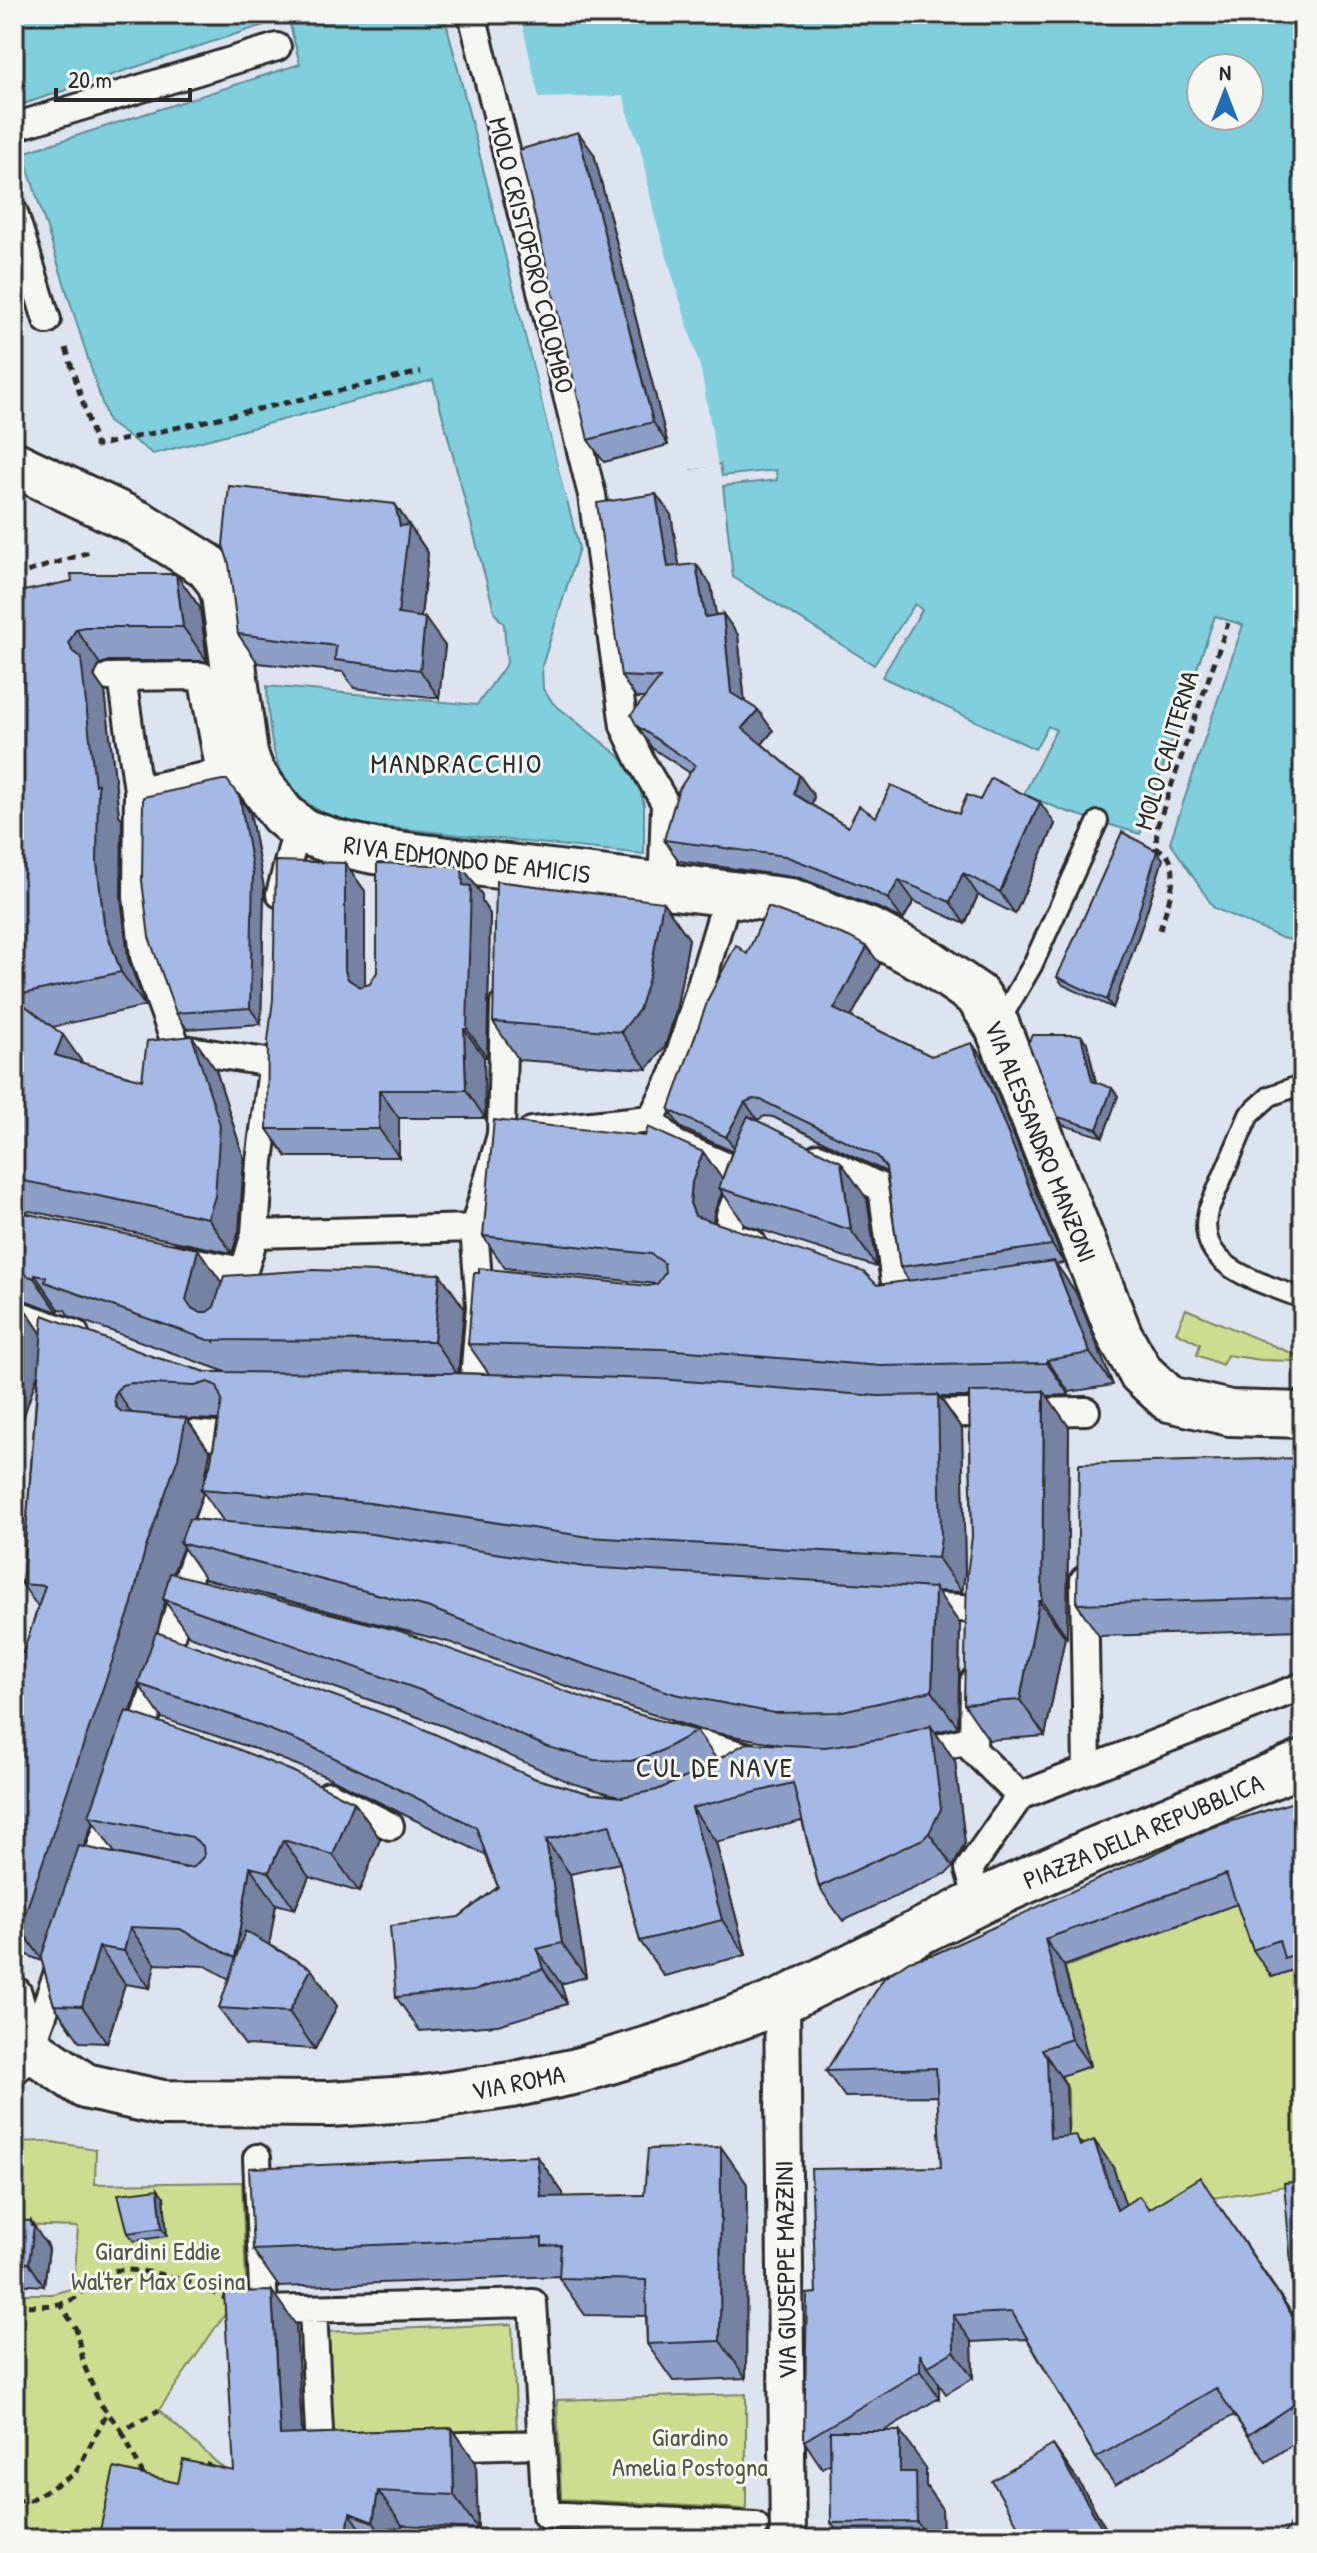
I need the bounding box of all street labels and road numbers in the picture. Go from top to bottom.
street label: MOLO CRISTOFORO COLOMBO [481,113,583,397]
street label: MOLO CALITERNA [1125,666,1207,834]
street label: RIVA EDMONDO DE AMICIS [342,827,592,891]
street label: VIA ALESSANDRO MANZONI [976,1015,1106,1267]
street label: PIAZZA DELLA REPUBBLICA [1018,1764,1269,1897]
street label: VIA ROMA [469,2056,568,2108]
street label: VIA GIUSEPPE MAZZINI [766,2160,804,2380]

